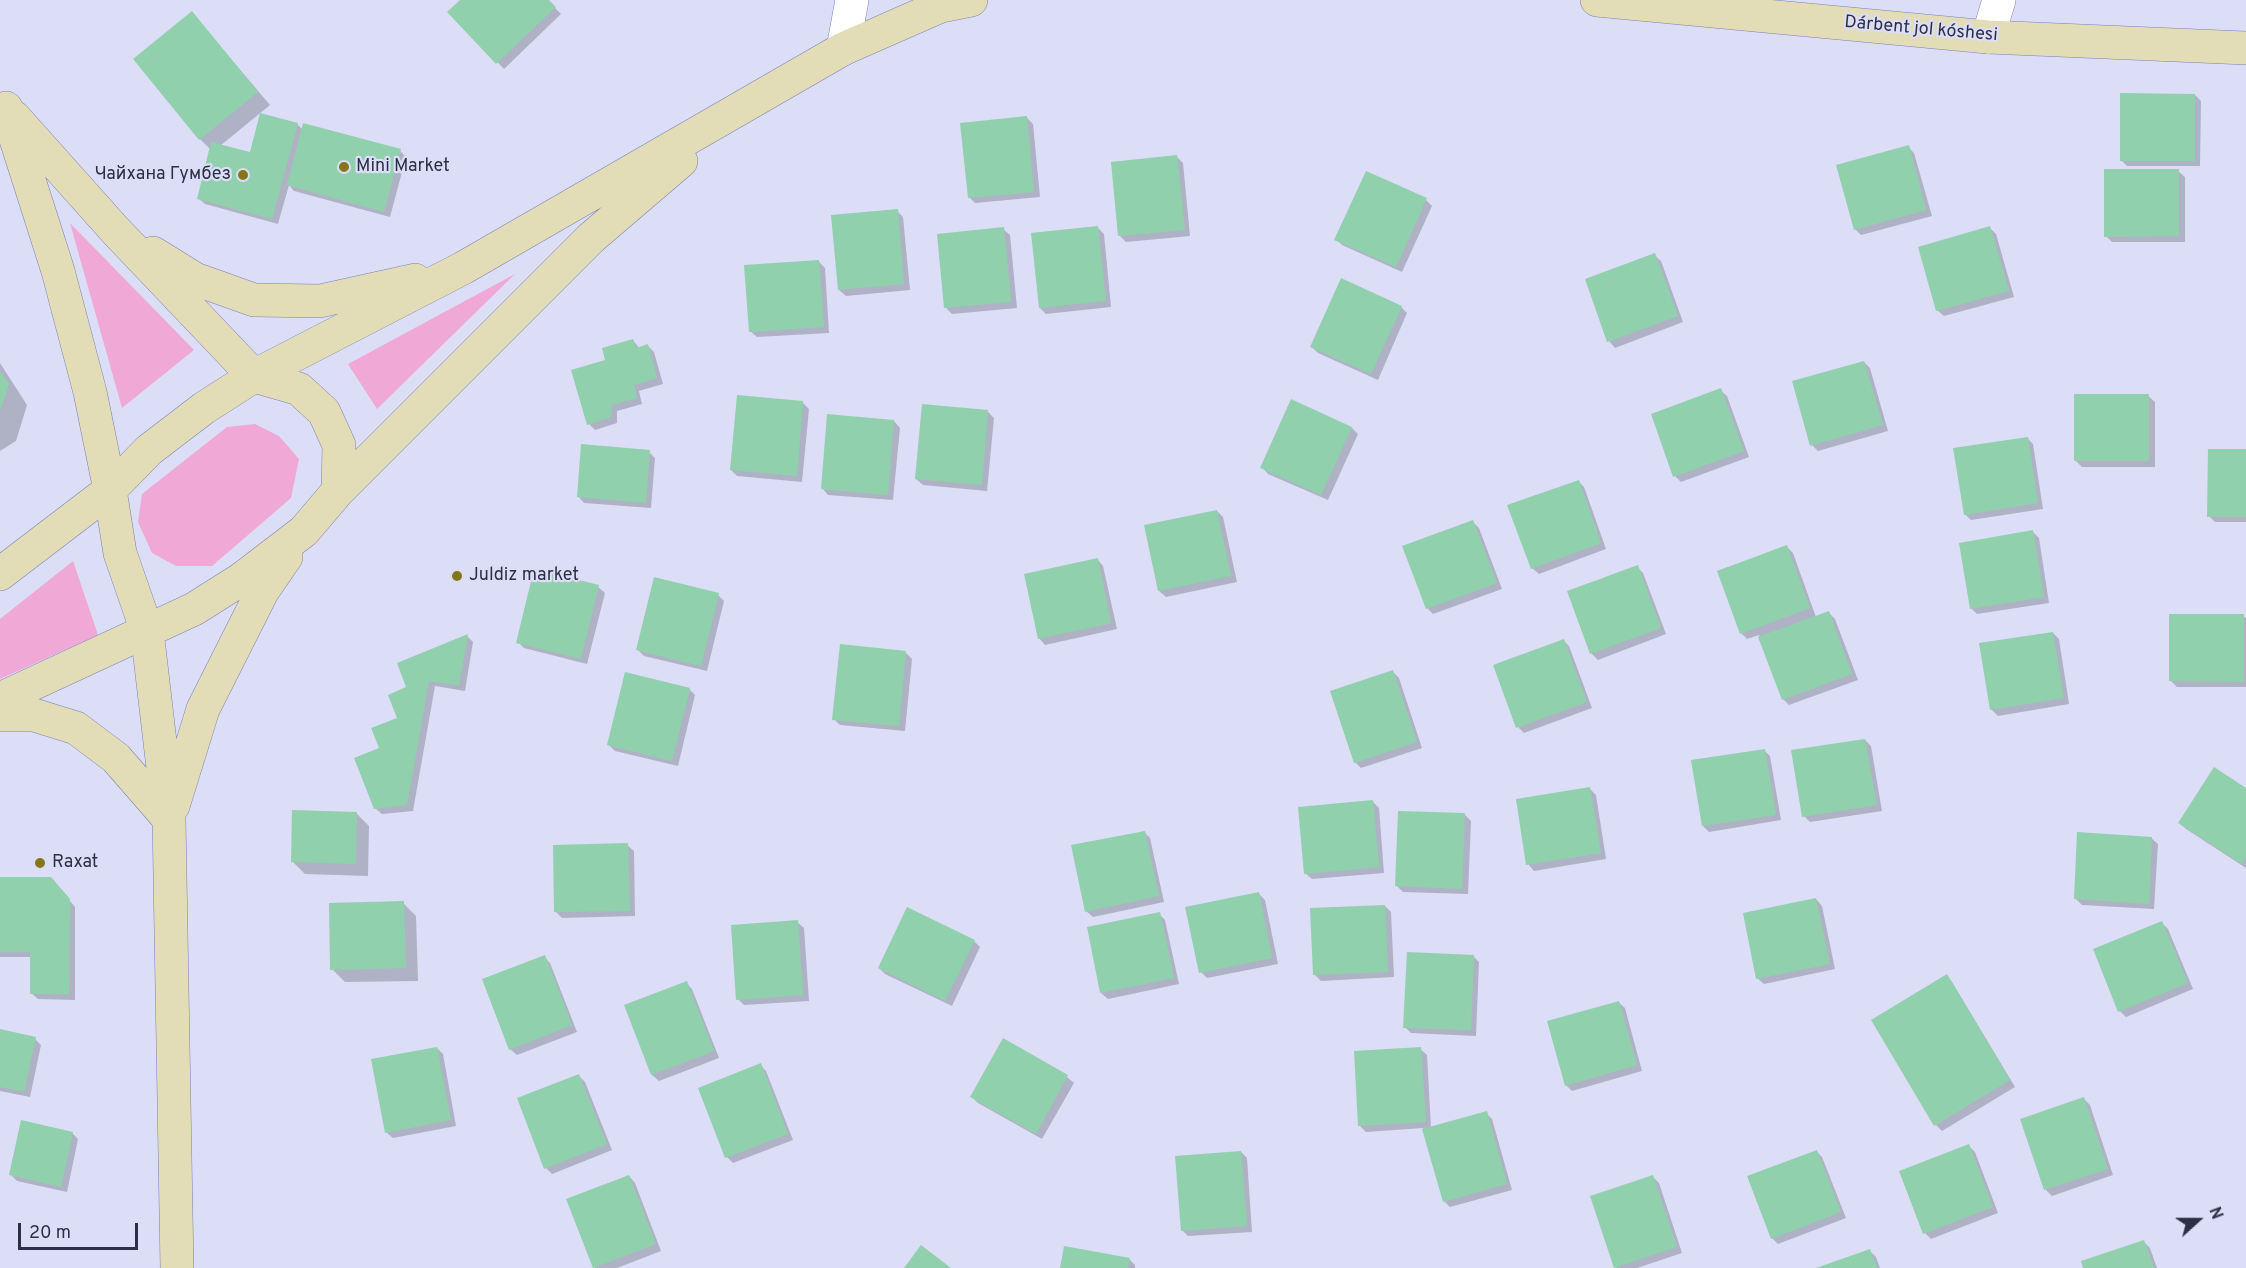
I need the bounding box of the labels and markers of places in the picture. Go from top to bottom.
place label: Mini Market [356,156,450,178]
marker: Mini Market [337,160,351,174]
place label: Чайхана Гумбез [95,164,231,186]
marker: Чайхана Гумбез [236,168,250,182]
place label: Juldiz market [469,565,579,587]
marker: Juldiz market [450,569,464,583]
place label: Raxat [52,852,98,874]
marker: Raxat [33,856,47,870]

